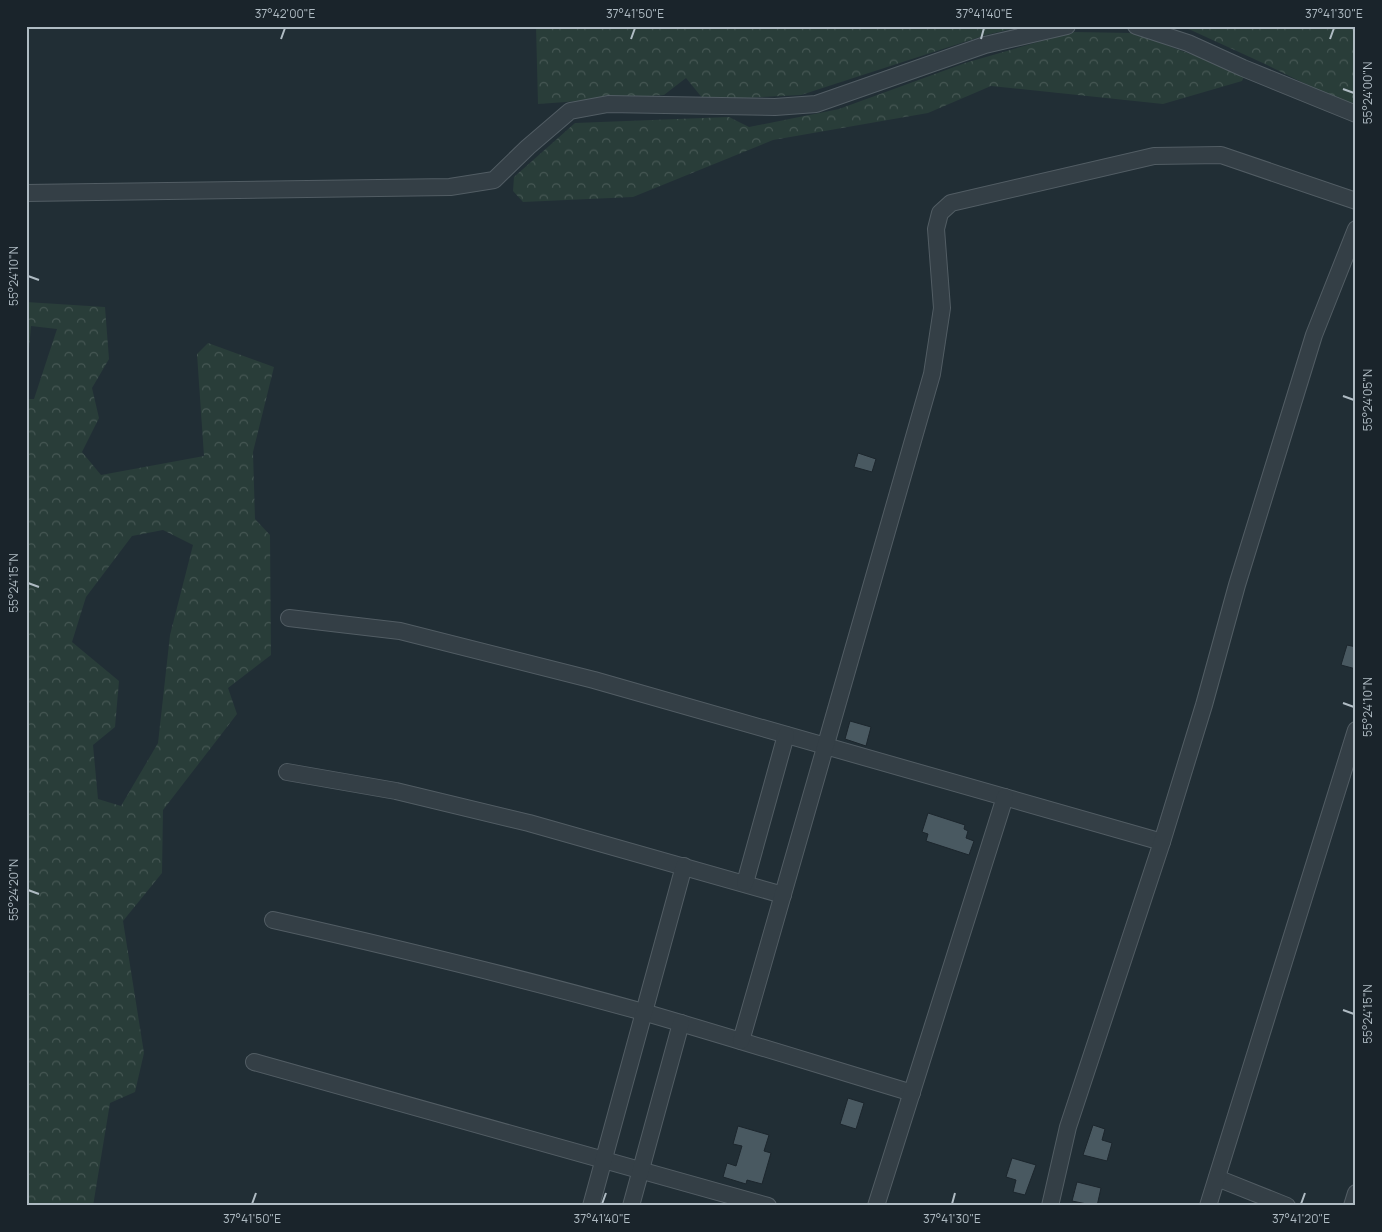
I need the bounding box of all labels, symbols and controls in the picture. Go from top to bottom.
text: 37°42'00"E [255,5,316,22]
text: 37°41'50"E [606,5,664,22]
text: 37°41'40"E [956,5,1013,22]
text: 37°41'30"E [1305,5,1363,22]
text: 55°24'00"N [1359,62,1376,124]
text: 55°24'10"N [5,246,22,306]
text: 55°24'05"N [1359,369,1376,431]
text: 55°24'15"N [5,553,22,613]
text: 55°24'10"N [1359,677,1376,737]
text: 55°24'20"N [5,859,22,921]
text: 55°24'15"N [1359,984,1376,1044]
text: 37°41'50"E [223,1210,281,1227]
text: 37°41'40"E [574,1210,631,1227]
text: 37°41'30"E [923,1210,981,1227]
text: 37°41'20"E [1272,1210,1330,1227]

